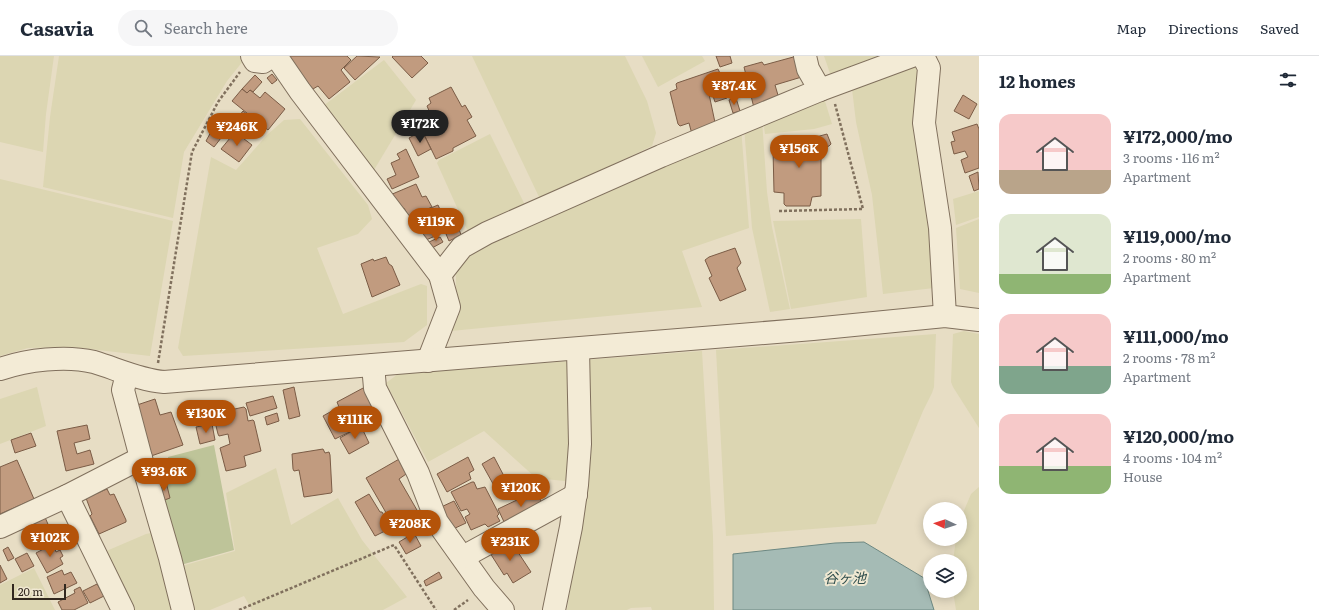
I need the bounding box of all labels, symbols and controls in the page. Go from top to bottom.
search box [118,10,398,46]
text: Casavia [20,14,94,42]
text: Search here [164,16,248,39]
icon: search [132,17,154,39]
text: Map [1116,18,1146,38]
text: Directions [1168,18,1238,38]
text: Saved [1260,18,1299,38]
text: 12 homes [999,68,1075,93]
icon: filters [1277,69,1299,91]
pin: ¥87.4K [701,72,767,106]
text: ¥87.4K [712,75,756,94]
pin: ¥172K [392,110,448,144]
pin: ¥246K [209,113,265,147]
text: ¥172K [400,113,440,132]
text: ¥246K [216,116,258,135]
text: ¥172,000/mo [1123,123,1233,148]
icon: home [1031,130,1079,178]
pin: ¥156K [771,135,827,169]
text: ¥156K [779,138,819,157]
text: 3 rooms · 116 m² [1123,148,1220,167]
text: Apartment [1123,167,1191,186]
pin: ¥119K [408,208,464,242]
text: ¥119K [417,211,455,230]
text: ¥119,000/mo [1123,223,1231,248]
icon: home [1031,230,1079,278]
text: 2 rooms · 80 m² [1123,248,1216,267]
text: Apartment [1123,267,1191,286]
text: ¥111,000/mo [1123,323,1229,348]
icon: home [1031,330,1079,378]
text: 2 rooms · 78 m² [1123,348,1215,367]
text: Apartment [1123,367,1191,386]
pin: ¥130K [178,400,234,434]
text: ¥130K [186,403,226,422]
pin: ¥111K [327,406,383,440]
text: ¥111K [337,409,373,428]
text: ¥120,000/mo [1123,423,1234,448]
icon: home [1031,430,1079,478]
text: 4 rooms · 104 m² [1123,448,1222,467]
pin: ¥93.6K [131,458,197,492]
text: ¥93.6K [141,461,187,480]
text: House [1123,467,1162,486]
pin: ¥120K [493,474,549,508]
text: ¥120K [501,477,541,496]
north arrow [923,502,967,546]
map controls [923,502,967,598]
pin: ¥208K [382,510,438,544]
text: ¥208K [389,513,431,532]
pin: ¥102K [22,524,78,558]
text: ¥102K [30,527,70,546]
pin: ¥231K [482,528,538,562]
text: ¥231K [490,531,530,550]
button: layers [923,554,967,598]
water label: 谷ヶ池 [824,567,868,587]
scale bar [12,582,66,601]
text: 20 m [18,583,43,599]

